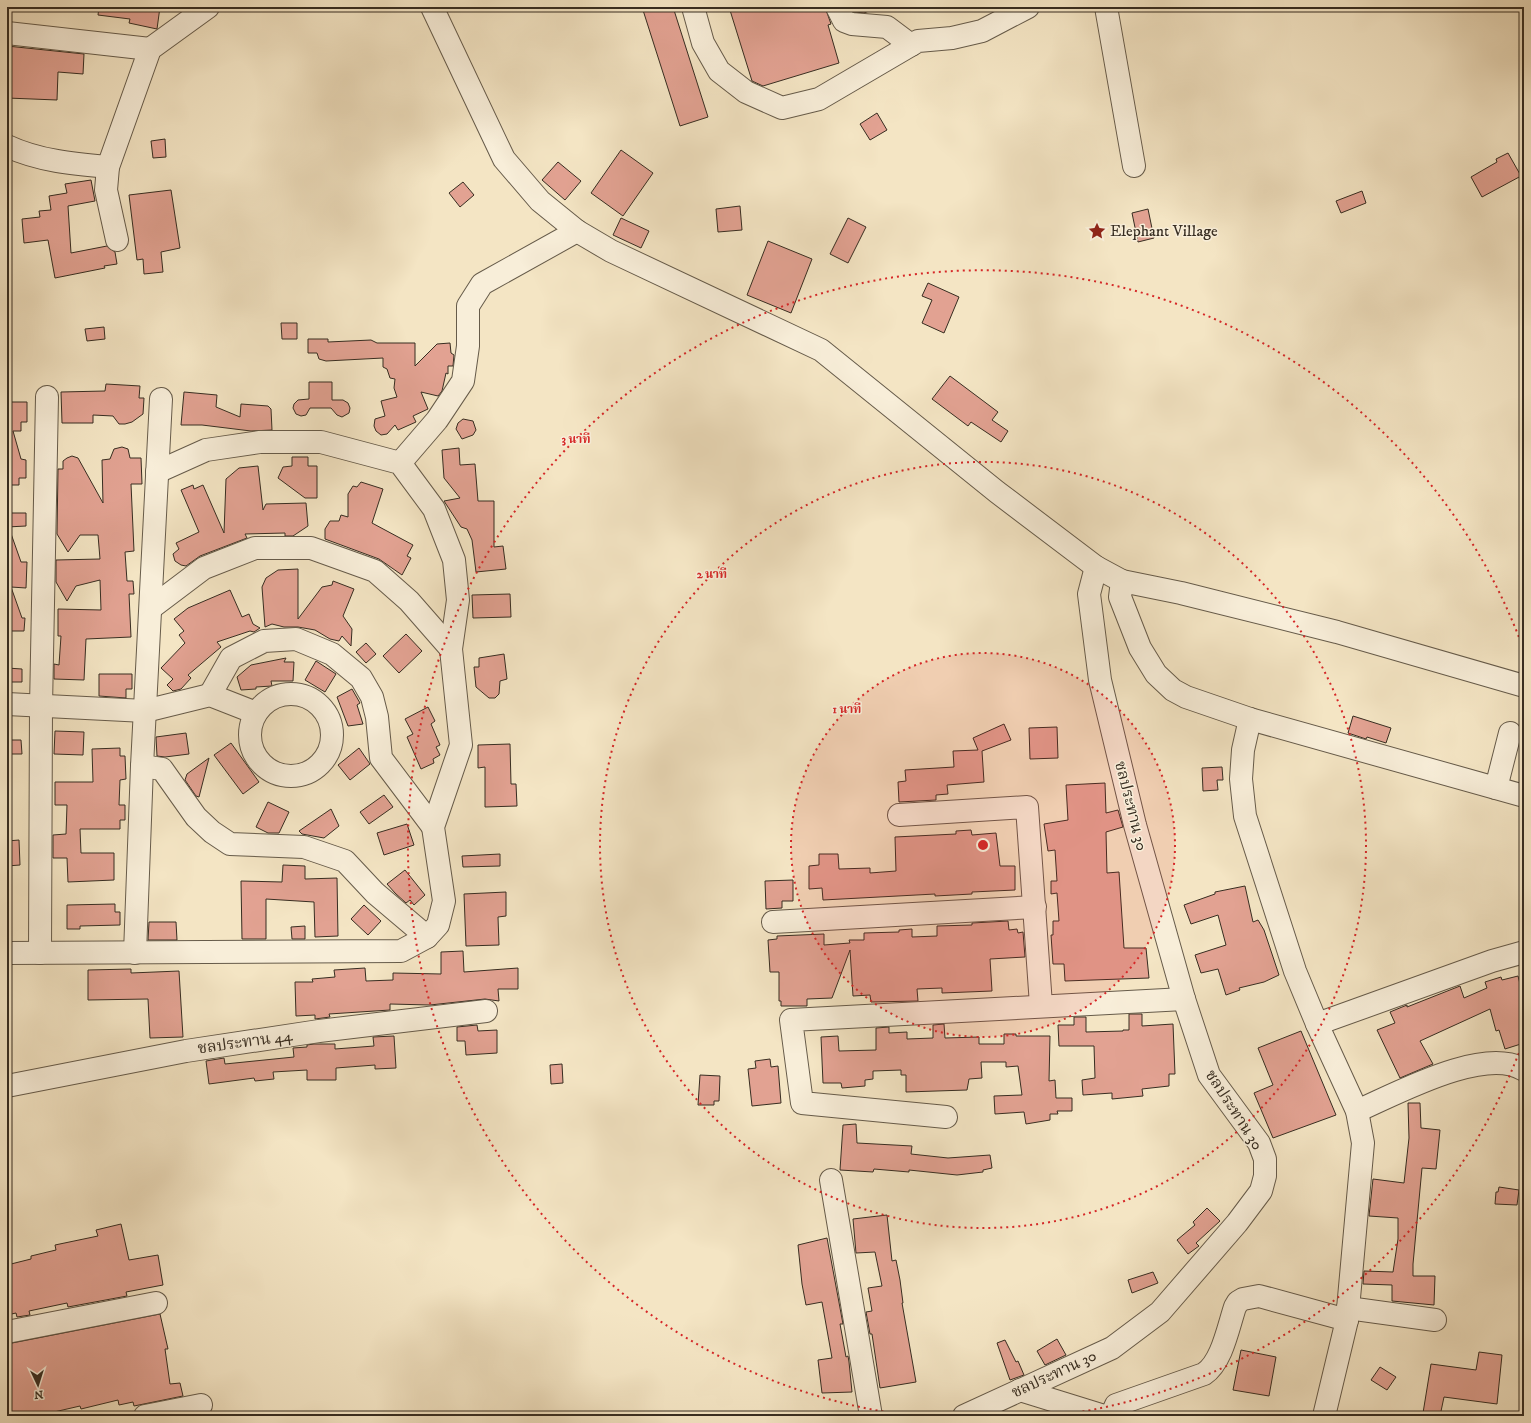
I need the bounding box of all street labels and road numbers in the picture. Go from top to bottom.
street label: ชลประทาน 30 [1110,759,1152,853]
street label: ชลประทาน 44 [196,1025,294,1059]
street label: ชลประทาน 30 [1201,1066,1267,1154]
street label: ชลประทาน 30 [1008,1346,1100,1402]

